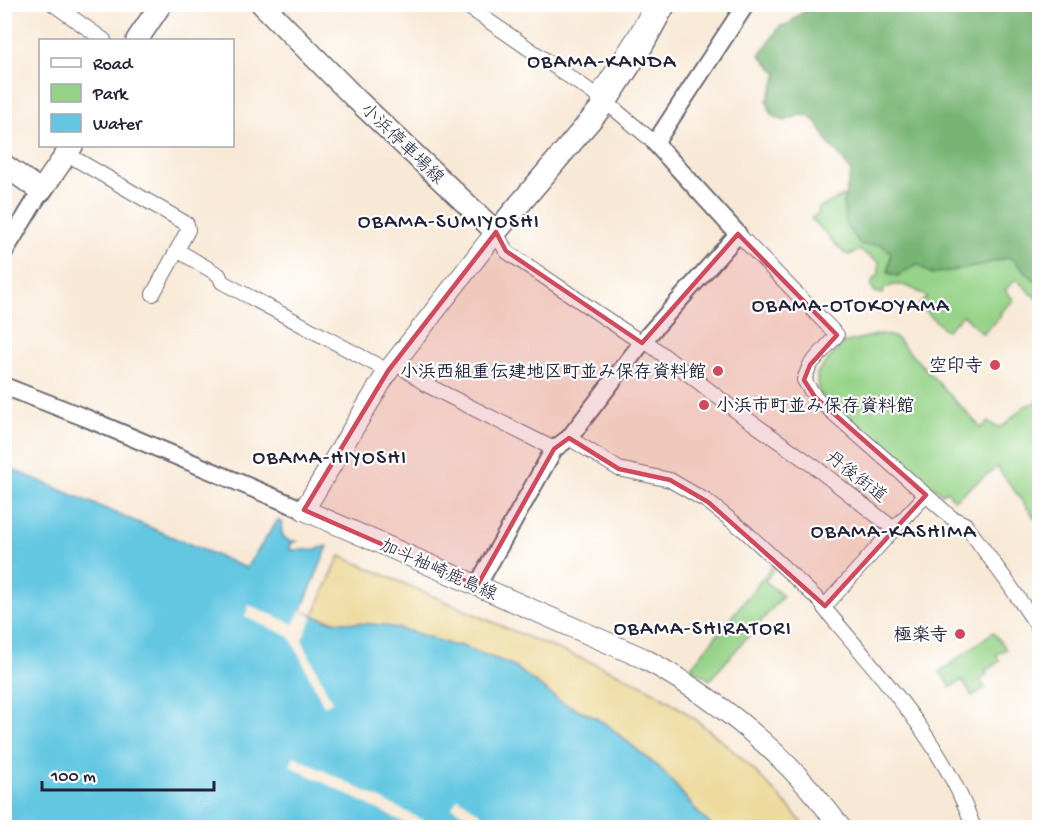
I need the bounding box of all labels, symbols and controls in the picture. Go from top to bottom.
legend [39,39,234,147]
district label: OBAMA-KANDA [527,51,677,76]
text: Road [93,55,134,76]
text: Park [92,85,129,106]
street label: 小浜停車場線 [355,99,448,190]
text: Water [93,115,143,136]
district label: OBAMA-SUMIYOSHI [358,211,540,236]
district label: OBAMA-OTOKOYAMA [752,295,950,320]
place label: 空印寺 [929,356,983,378]
marker: 空印寺 [988,358,1002,372]
place label: 小浜西組重伝建地区町並み保存資料館 [400,362,706,384]
marker: 小浜西組重伝建地区町並み保存資料館 [711,364,725,378]
place label: 小浜市町並み保存資料館 [716,396,914,418]
marker: 小浜市町並み保存資料館 [697,398,711,412]
district label: OBAMA-HIYOSHI [252,447,408,472]
street label: 丹後街道 [821,447,891,508]
district label: OBAMA-KASHIMA [811,521,977,546]
street label: 加斗袖崎鹿島線 [376,535,500,607]
district label: OBAMA-SHIRATORI [614,618,792,643]
place label: 極楽寺 [894,625,948,647]
marker: 極楽寺 [953,627,967,641]
scale bar [42,754,214,792]
text: 100 m [50,767,96,788]

